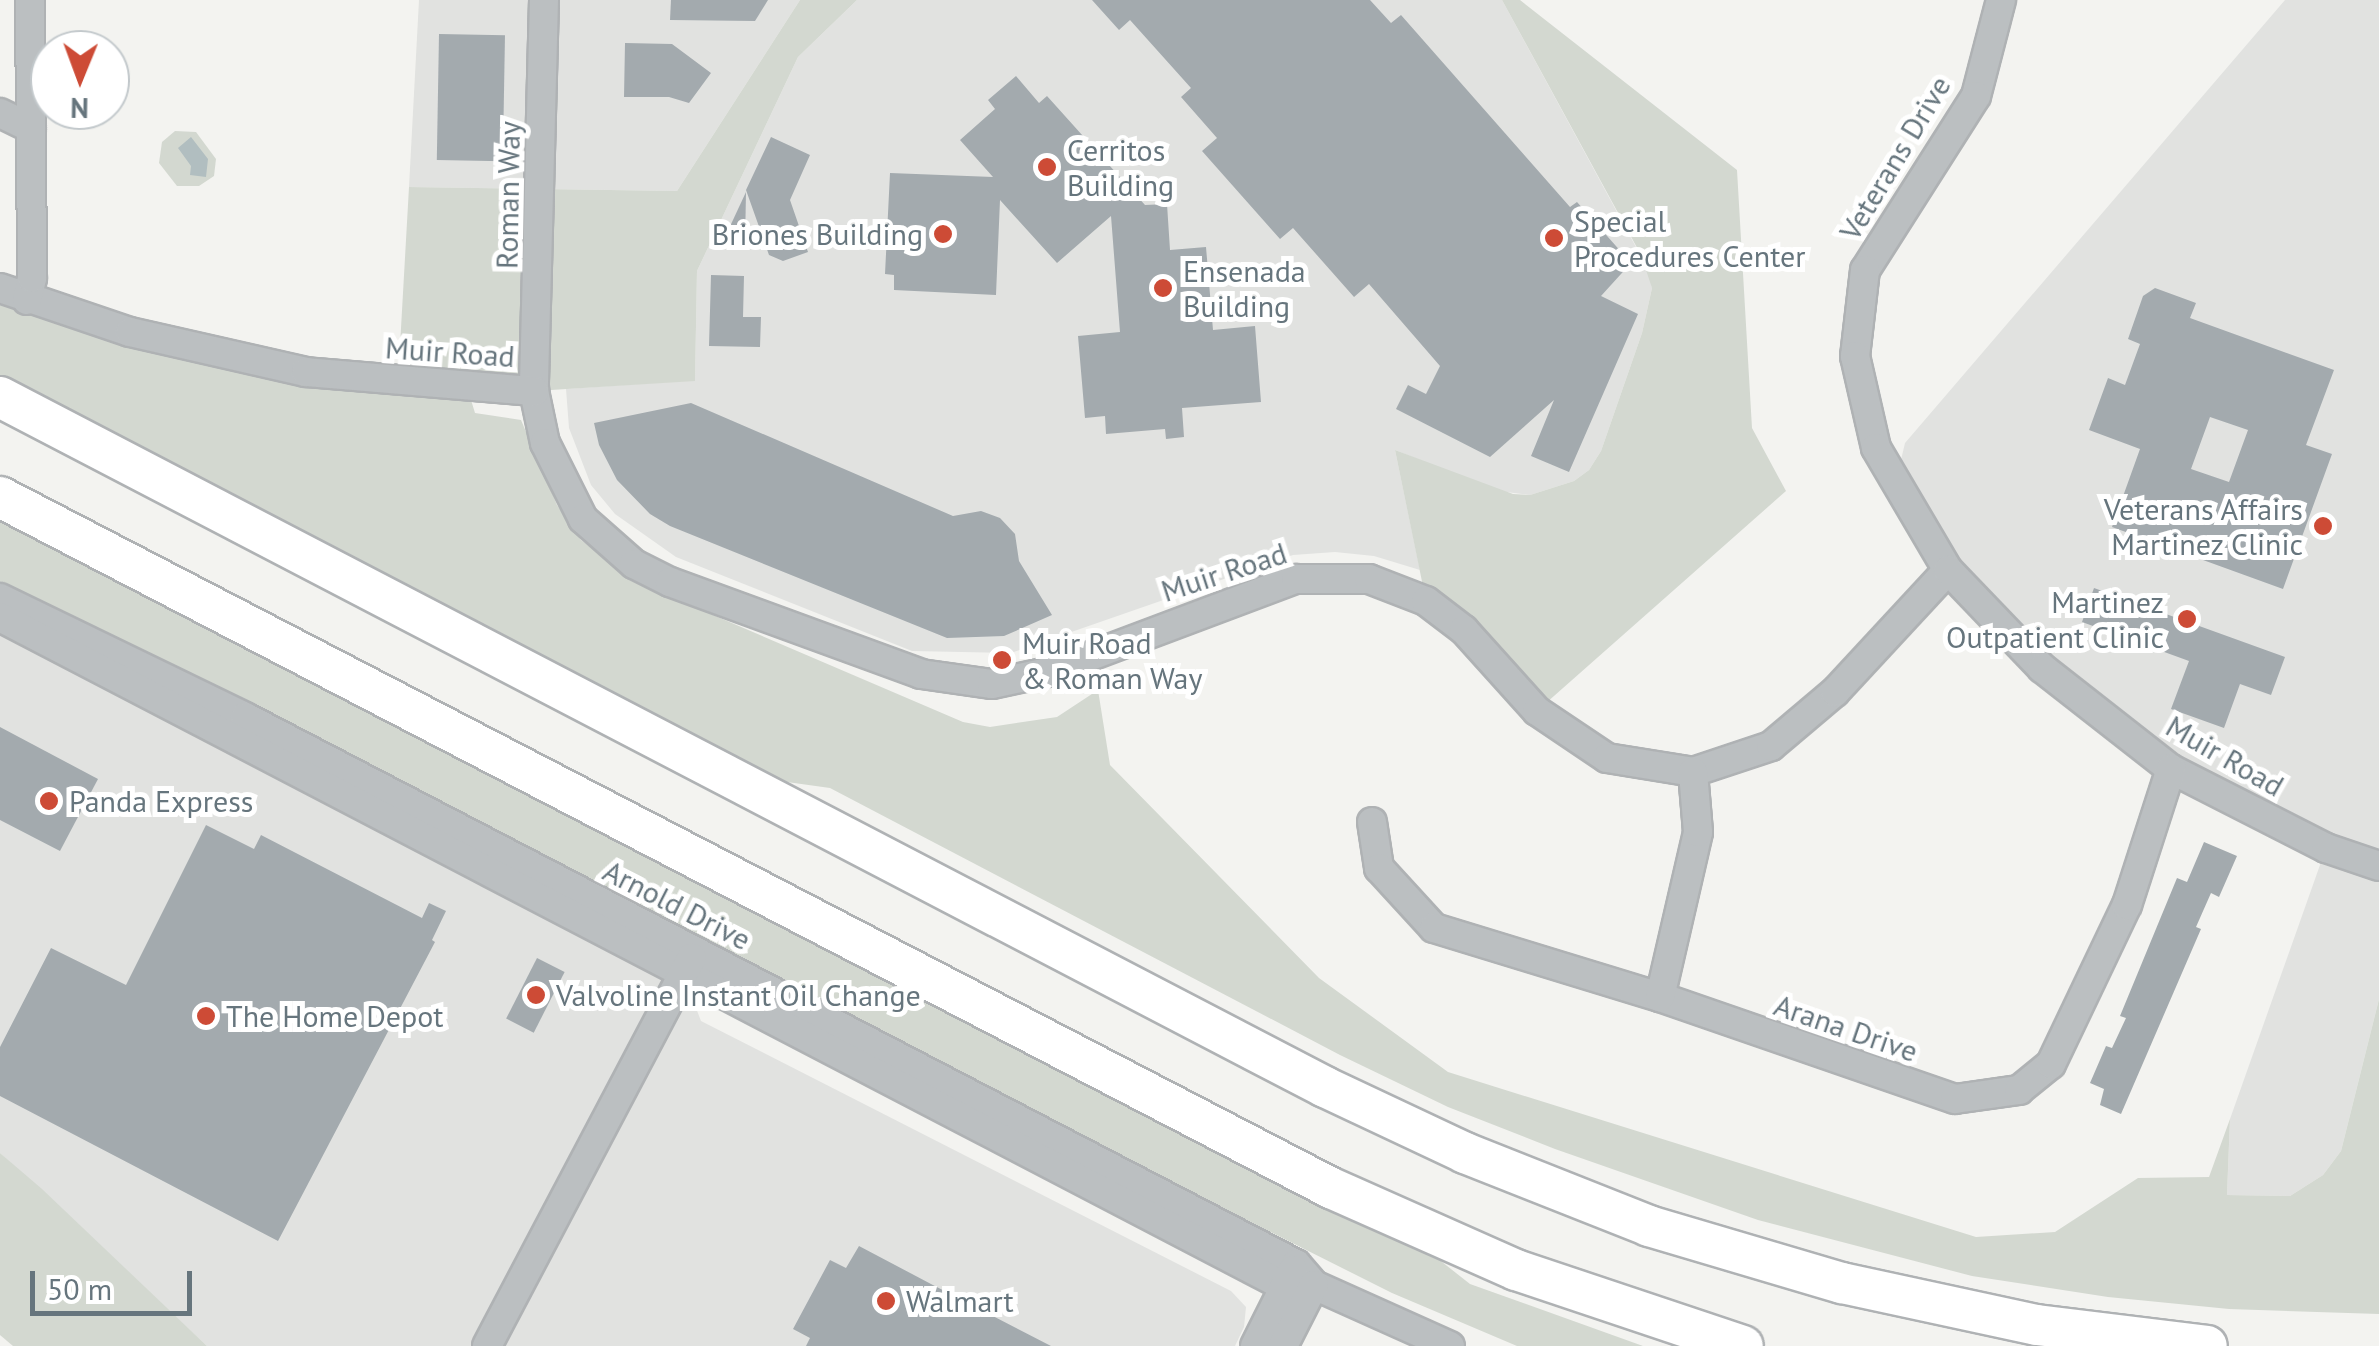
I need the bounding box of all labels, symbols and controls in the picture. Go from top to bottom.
north arrow [30,30,130,130]
street label: Veterans Drive [1832,69,1958,247]
text: N [70,90,89,127]
street label: Roman Way [489,120,527,270]
place label: Cerritos Building [1067,132,1174,202]
marker: Cerritos Building [1036,156,1058,178]
place label: Special Procedures Center [1574,203,1805,274]
place label: Briones Building [712,216,923,252]
marker: Briones Building [932,223,954,245]
marker: Special Procedures Center [1543,227,1565,249]
place label: Ensenada Building [1183,253,1306,324]
marker: Ensenada Building [1152,277,1174,299]
street label: Muir Road [384,330,516,374]
place label: Veterans Affairs Martinez Clinic [2103,491,2303,562]
marker: Veterans Affairs Martinez Clinic [2312,515,2334,537]
street label: Muir Road [1157,535,1291,609]
place label: Martinez Outpatient Clinic [1946,584,2164,654]
marker: Martinez Outpatient Clinic [2174,606,2200,632]
place label: Muir Road & Roman Way [1022,625,1203,696]
marker: Muir Road & Roman Way [991,649,1013,671]
street label: Muir Road [2160,708,2290,804]
place label: Panda Express [69,783,253,819]
marker: Panda Express [38,790,60,812]
street label: Arnold Drive [597,853,757,957]
place label: Valvoline Instant Oil Change [556,977,921,1013]
marker: Valvoline Instant Oil Change [525,984,547,1006]
street label: Arana Drive [1770,987,1922,1069]
place label: The Home Depot [226,998,443,1034]
marker: The Home Depot [195,1005,217,1027]
scale bar [35,1251,198,1313]
text: 50 m [47,1269,112,1308]
place label: Walmart [906,1283,1014,1319]
marker: Walmart [875,1290,897,1312]

